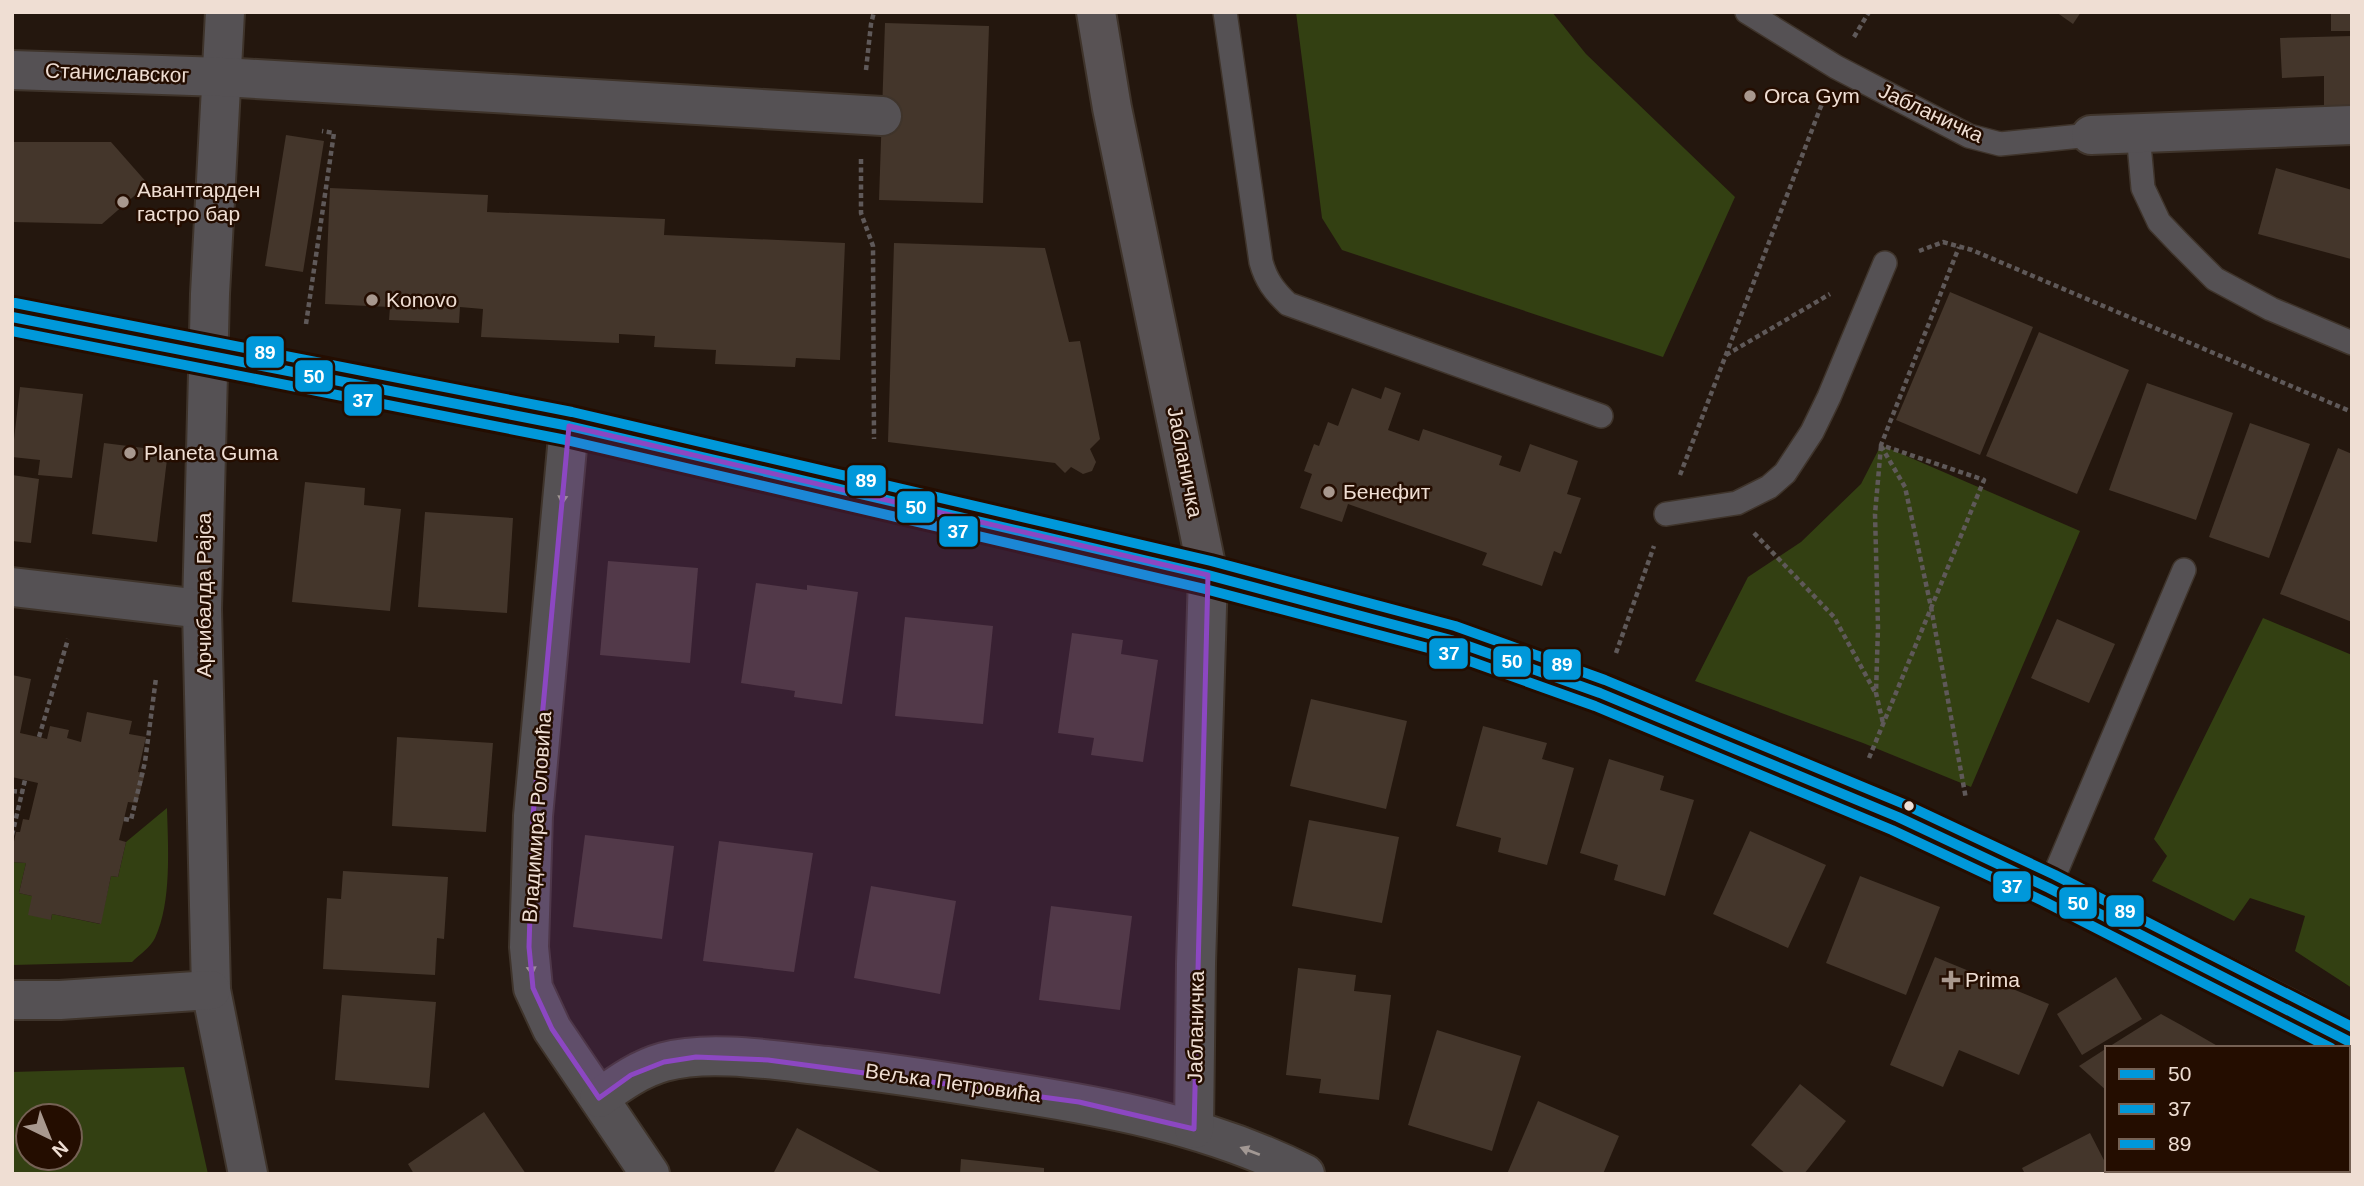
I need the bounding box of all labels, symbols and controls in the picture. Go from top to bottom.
street label: Станиславског [45,58,190,87]
street label: Јабланичка [1875,78,1987,147]
place label: Orca Gym [1764,84,1860,107]
marker: Orca Gym [1742,88,1758,104]
place label: Авантгарден гастро бар [137,178,260,225]
marker: Авантгарден гастро бар [115,194,131,210]
place label: Konovo [386,288,457,311]
marker: Konovo [364,292,380,308]
line badge: 89 [245,335,285,369]
text: 89 [254,342,276,363]
line badge: 50 [294,359,334,393]
text: 50 [303,366,325,387]
line badge: 37 [343,383,383,417]
text: 37 [352,390,374,411]
street label: Јабланичка [1163,404,1208,520]
place label: Planeta Guma [144,441,279,464]
marker: Planeta Guma [122,445,138,461]
line badge: 89 [846,464,887,497]
text: 89 [855,470,877,491]
place label: Бенефит [1343,480,1431,503]
one-way arrow [557,483,568,505]
marker: Бенефит [1321,484,1337,500]
line badge: 50 [896,490,936,524]
text: 50 [905,497,927,518]
street label: Арчибалда Рајса [192,512,215,677]
line badge: 37 [938,515,979,548]
text: 37 [947,521,969,542]
line badge: 37 [1428,637,1469,670]
text: 37 [1438,643,1460,664]
line badge: 50 [1492,645,1532,678]
line badge: 89 [1542,648,1582,681]
text: 50 [1501,651,1523,672]
text: 89 [1551,654,1573,675]
street label: Владимира Роловића [518,710,555,924]
unlabelled marker [1902,799,1916,813]
line badge: 37 [1992,870,2032,903]
text: 37 [2001,876,2023,897]
line badge: 50 [2058,886,2098,920]
text: 50 [2067,893,2089,914]
line badge: 89 [2105,894,2145,928]
text: 89 [2114,901,2136,922]
one-way arrow [526,954,537,976]
place label: Prima [1965,968,2020,991]
street label: Јабланичка [1183,970,1208,1084]
marker: Prima [1943,972,1959,988]
legend [2105,1046,2350,1172]
street label: Вељка Петровића [864,1059,1043,1106]
text: 50 [2168,1062,2191,1085]
text: 37 [2168,1097,2191,1120]
north arrow [14,1102,84,1172]
text: 89 [2168,1132,2191,1155]
text: N [48,1137,72,1161]
one-way arrow [1239,1145,1260,1156]

